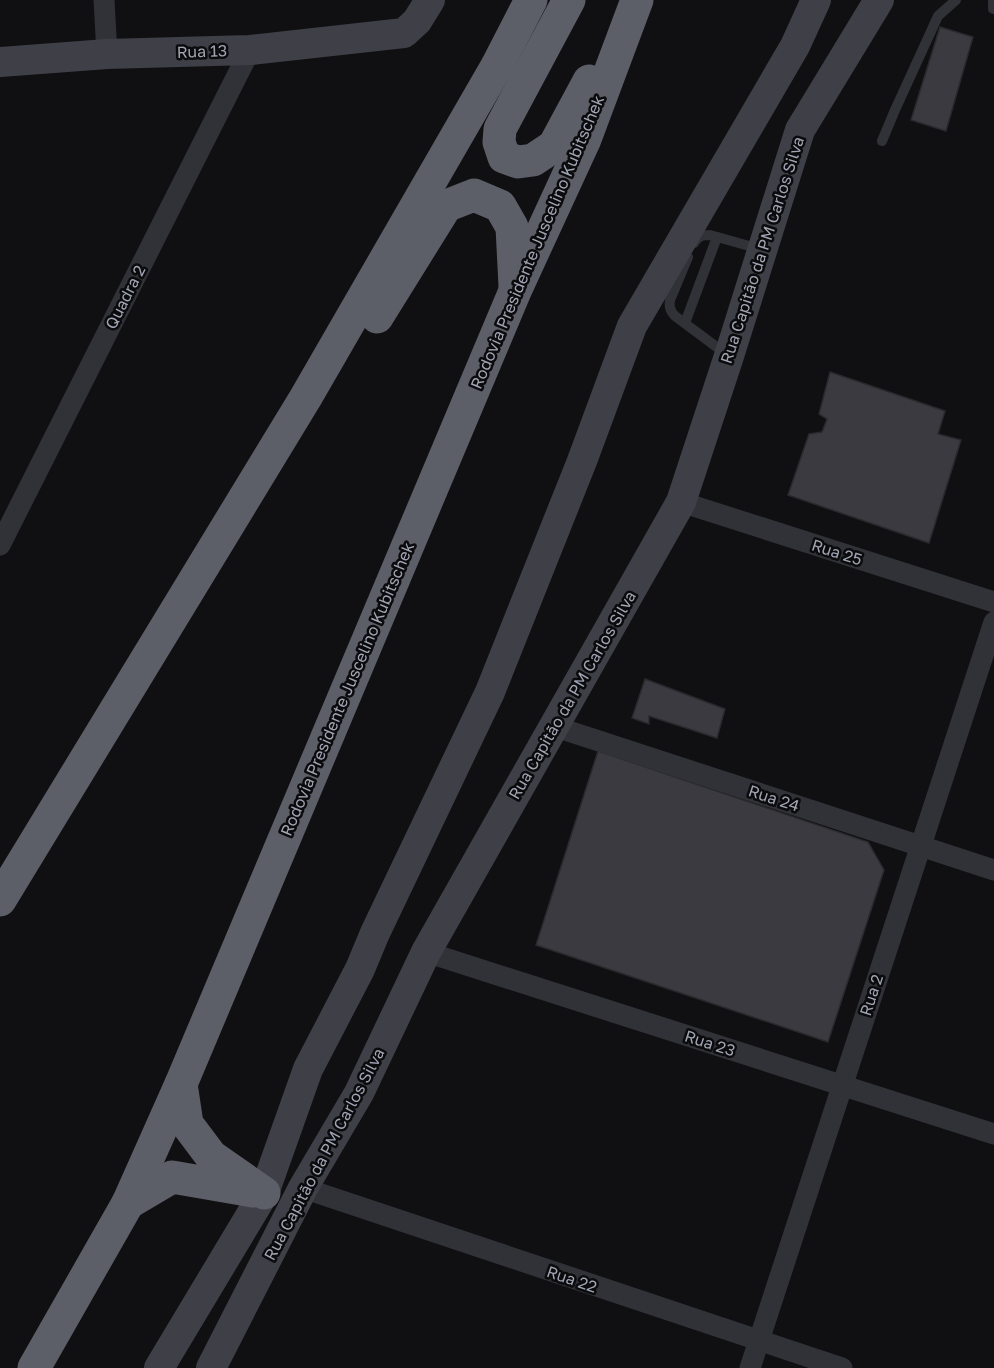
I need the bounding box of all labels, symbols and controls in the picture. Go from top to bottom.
street label: Rua 13 [176,40,228,62]
street label: Rodovia Presidente Juscelino Kubitschek [466,92,608,392]
street label: Rua Capitão da PM Carlos Silva [716,134,808,366]
street label: Quadra 2 [100,262,150,332]
street label: Rua 25 [809,534,865,570]
street label: Rodovia Presidente Juscelino Kubitschek [276,539,418,839]
street label: Rua Capitão da PM Carlos Silva [504,587,640,803]
street label: Rua 24 [746,780,802,816]
street label: Rua 2 [855,972,887,1018]
street label: Rua 23 [682,1025,738,1061]
street label: Rua Capitão da PM Carlos Silva [259,1044,389,1264]
street label: Rua 22 [544,1261,600,1297]

